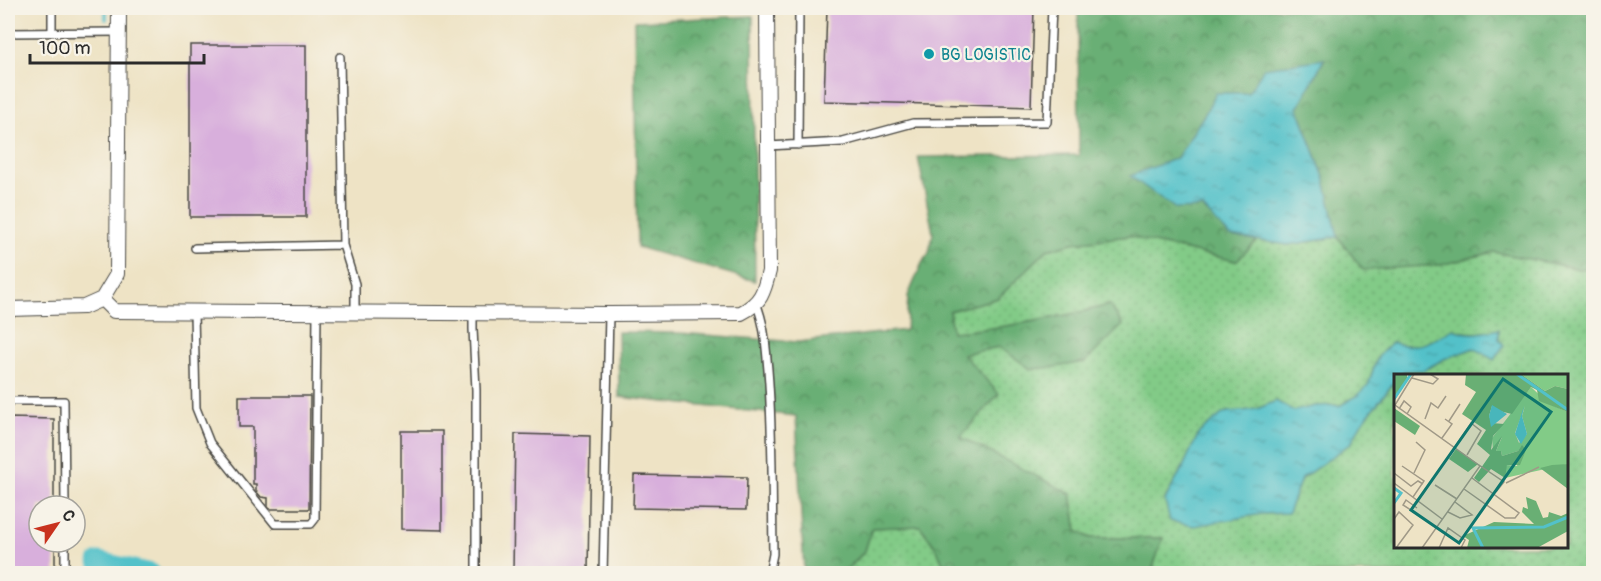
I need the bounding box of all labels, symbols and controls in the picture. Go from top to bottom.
scale bar [30,27,204,65]
text: 100 m [39,37,91,60]
place label: BG LOGISTIC [941,45,1031,65]
marker: BG LOGISTIC [922,47,936,61]
inset map [1394,374,1568,548]
north arrow [27,494,87,554]
text: С [57,506,80,526]

